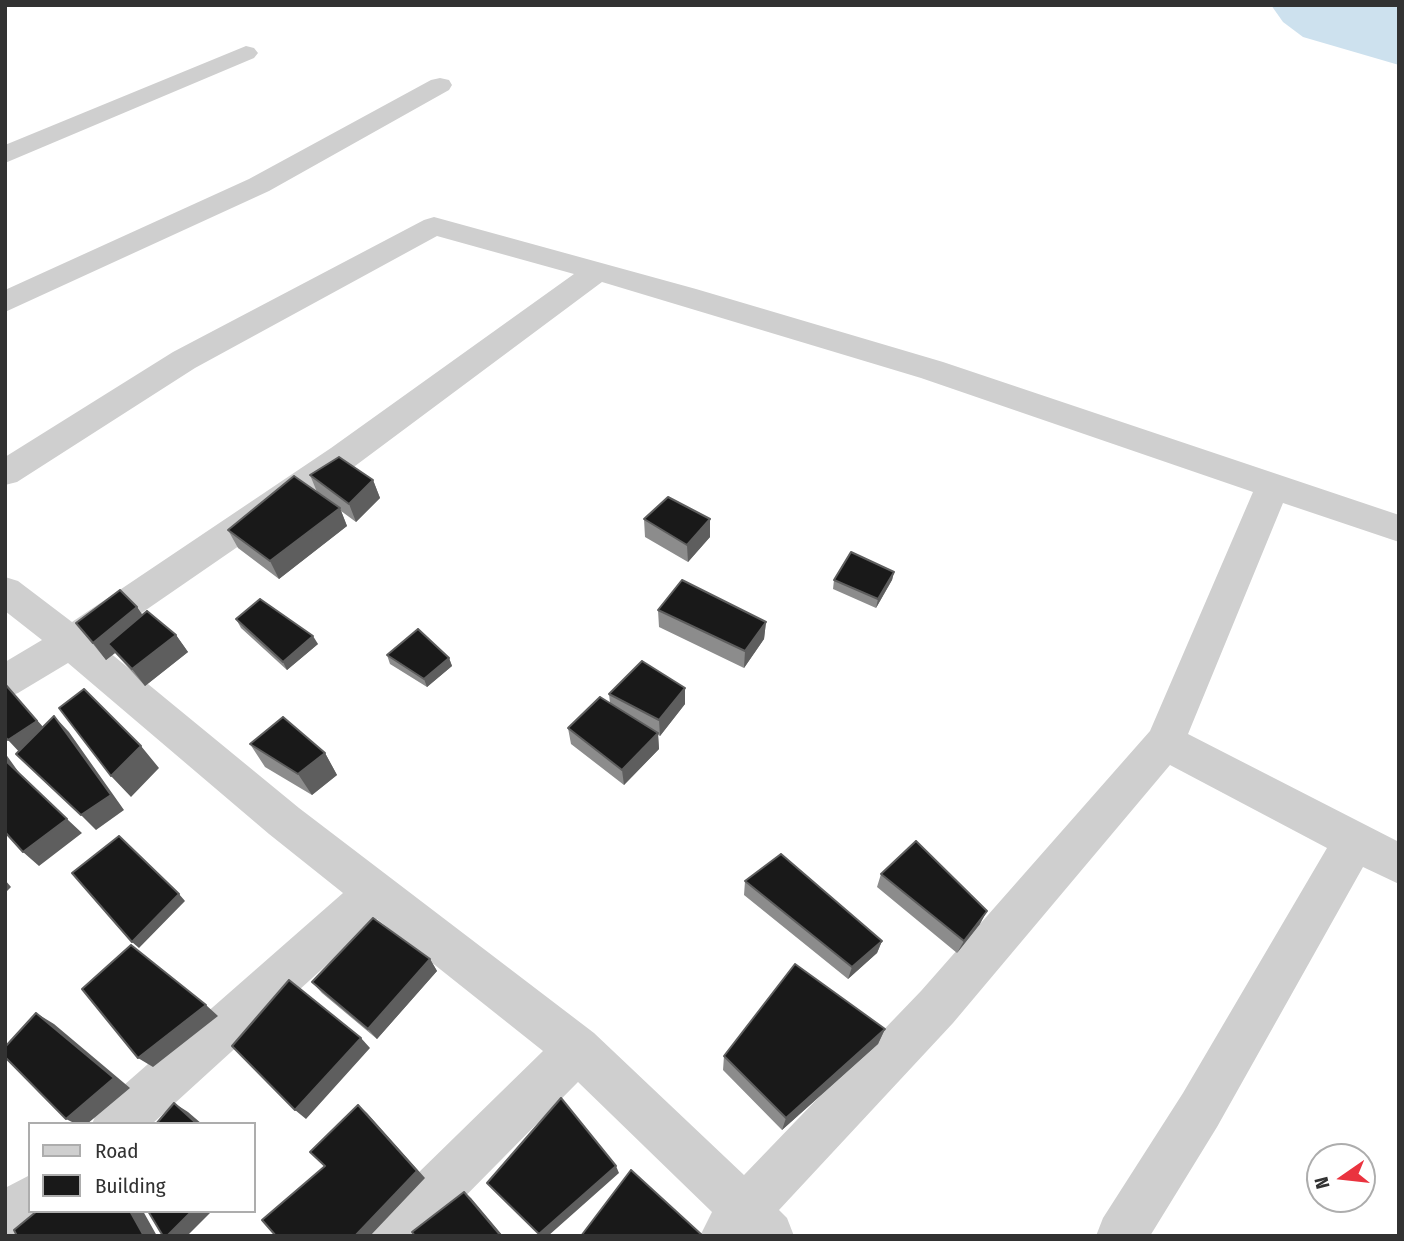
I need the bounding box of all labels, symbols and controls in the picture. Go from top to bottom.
legend [28,1122,256,1213]
text: Road [95,1138,139,1164]
north arrow [1306,1143,1376,1213]
text: Building [95,1173,166,1199]
text: N [1310,1174,1335,1191]

